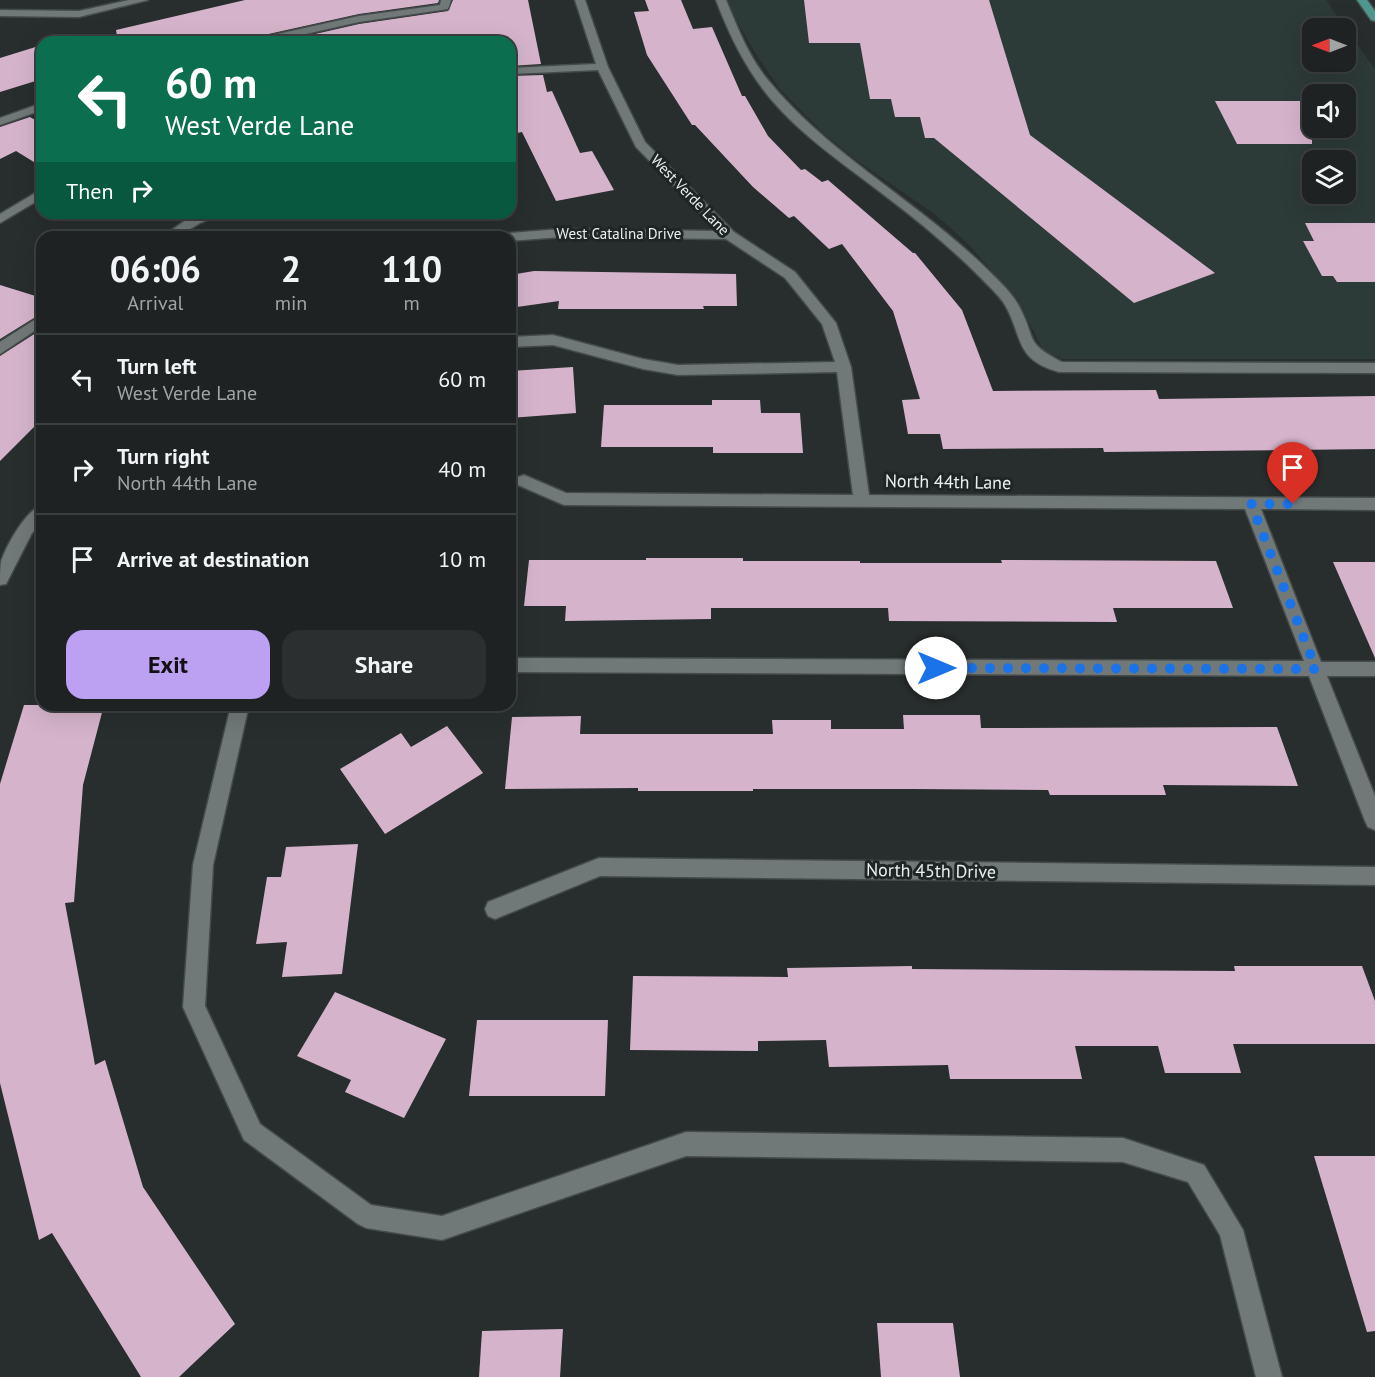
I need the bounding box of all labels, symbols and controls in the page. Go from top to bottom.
north arrow [1302,18,1356,72]
map controls [1302,18,1356,204]
text: 60 m [165,55,257,110]
icon: left [66,60,144,138]
button: sound [1302,84,1356,138]
text: West Verde Lane [165,108,354,142]
street label: West Verde Lane [647,150,734,239]
button: layers [1302,150,1356,204]
icon: right [125,174,158,207]
text: Then [66,177,113,205]
street label: West Catalina Drive [557,224,681,243]
text: 06:06 [110,245,201,292]
text: 2 [281,245,301,292]
text: 110 [381,245,442,292]
text: Arrival [127,290,183,316]
text: min [275,290,307,316]
text: m [404,290,420,316]
text: Turn left [117,352,197,380]
icon: left [66,363,99,396]
text: 60 m [438,365,486,393]
text: West Verde Lane [117,380,257,406]
text: Turn right [117,442,209,470]
pin [1267,442,1318,504]
icon: arrive [1276,451,1309,484]
icon: right [66,453,99,486]
text: 40 m [438,455,486,483]
street label: North 44th Lane [885,469,1011,494]
text: North 44th Lane [117,470,257,496]
icon: arrive [66,543,99,576]
text: Arrive at destination [117,545,309,573]
text: 10 m [438,545,486,573]
button: Exit [66,630,270,699]
button: Share [282,630,486,699]
position arrow [904,636,968,700]
street label: North 45th Drive [866,858,996,883]

